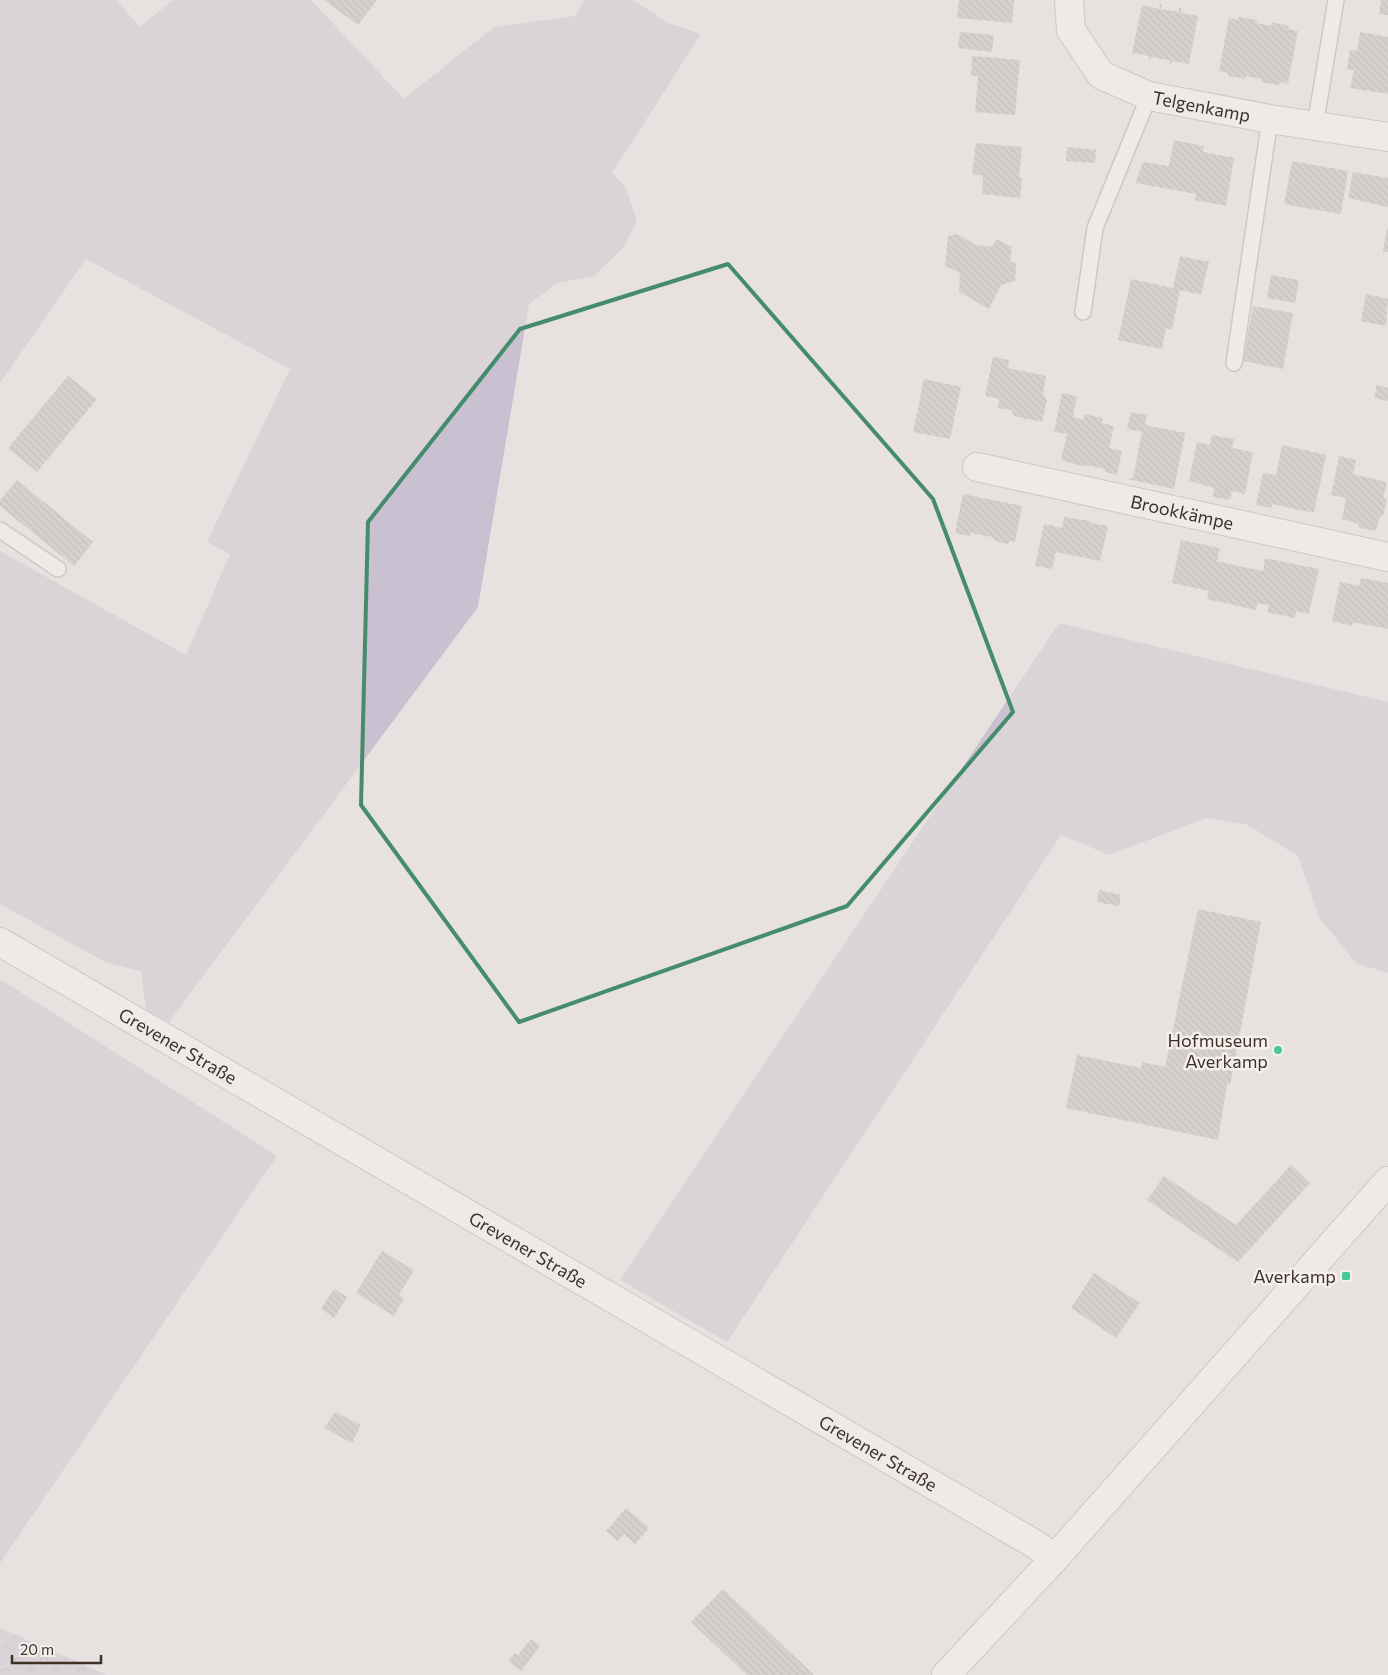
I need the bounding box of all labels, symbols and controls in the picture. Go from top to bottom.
street label: Telgenkamp [1151,86,1252,126]
street label: Brookkämpe [1129,490,1236,534]
street label: Grevener Straße [115,1003,241,1089]
place label: Hofmuseum Averkamp [1168,1029,1268,1072]
marker: Hofmuseum Averkamp [1272,1044,1284,1056]
street label: Grevener Straße [465,1206,591,1292]
place label: Averkamp [1253,1265,1336,1287]
marker: Averkamp [1340,1270,1352,1282]
street label: Grevener Straße [815,1410,941,1496]
scale bar [12,1632,101,1664]
text: 20 m [20,1640,54,1658]

